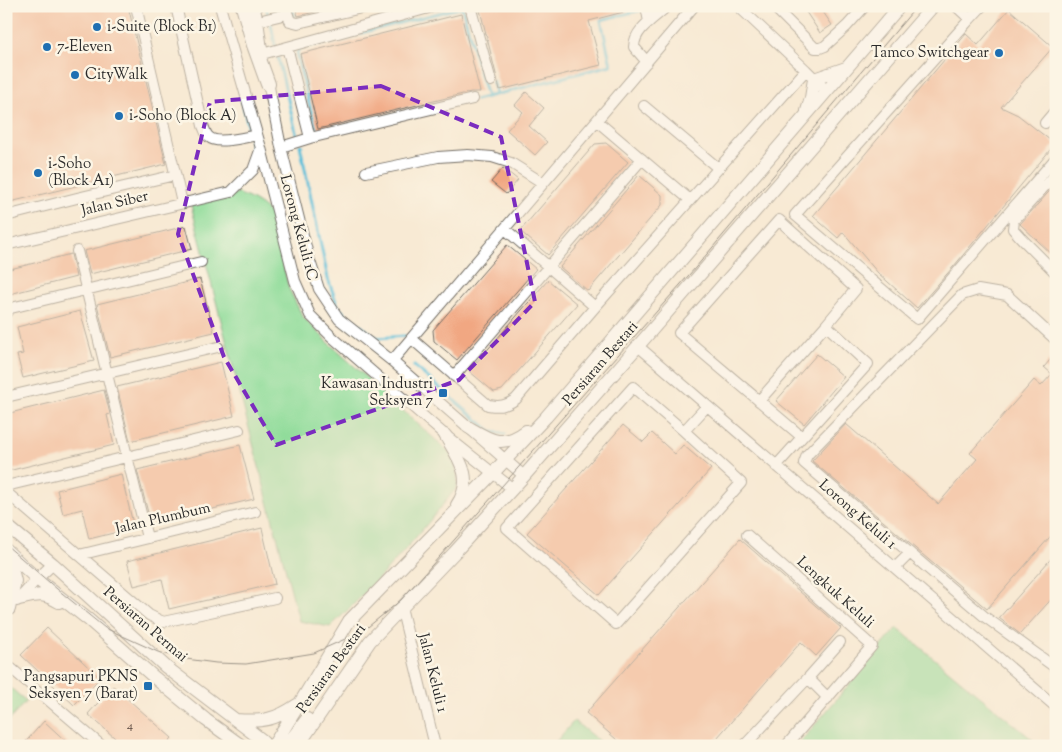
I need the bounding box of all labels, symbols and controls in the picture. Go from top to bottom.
place label: i-Suite (Block B1) [107,17,217,38]
marker: i-Suite (Block B1) [91,21,103,33]
place label: 7-Eleven [57,37,113,58]
marker: 7-Eleven [41,41,53,53]
place label: Tamco Switchgear [871,43,989,64]
marker: Tamco Switchgear [993,47,1005,59]
place label: CityWalk [85,65,148,86]
marker: CityWalk [69,69,81,81]
place label: i-Soho (Block A) [129,106,236,127]
marker: i-Soho (Block A) [113,110,125,122]
place label: i-Soho (Block A1) [48,154,114,192]
marker: i-Soho (Block A1) [32,167,44,179]
street label: Lorong Keluli 1C [274,173,322,283]
street label: Jalan Siber [78,186,151,222]
street label: Persiaran Bestari [558,317,644,411]
place label: Kawasan Industri Seksyen 7 [321,374,433,412]
marker: Kawasan Industri Seksyen 7 [437,387,449,399]
street label: Lorong Keluli 1 [814,475,900,555]
street label: Jalan Plumbum [112,498,213,540]
street label: Lengkuk Keluli [791,552,879,634]
street label: Persiaran Permai [98,582,192,668]
street label: Persiaran Bestari [292,620,372,718]
street label: Jalan Keluli 1 [412,630,452,715]
place label: Pangsapuri PKNS Seksyen 7 (Barat) [24,667,138,705]
marker: Pangsapuri PKNS Seksyen 7 (Barat) [142,680,154,692]
house number: 4 [127,717,133,735]

